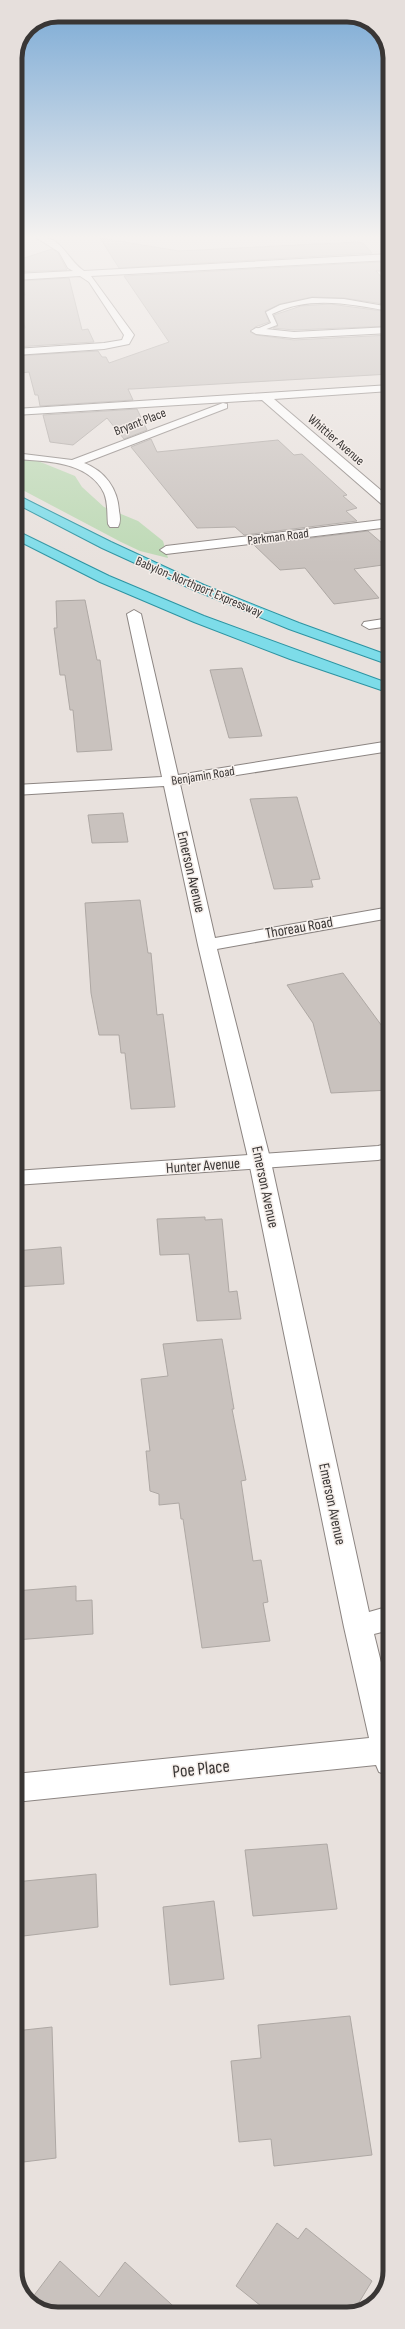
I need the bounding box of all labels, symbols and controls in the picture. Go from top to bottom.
street label: Bryant Place [112,405,168,439]
street label: Whittier Avenue [304,411,368,469]
street label: Parkman Road [246,525,310,549]
street label: Babylon-Northport Expressway [133,553,265,621]
street label: Benjamin Road [170,763,236,789]
street label: Emerson Avenue [172,829,210,915]
street label: Thoreau Road [264,913,334,943]
street label: Emerson Avenue [247,1144,283,1230]
street label: Hunter Avenue [165,1154,241,1178]
street label: Emerson Avenue [314,1461,350,1547]
street label: Poe Place [171,1756,231,1782]

